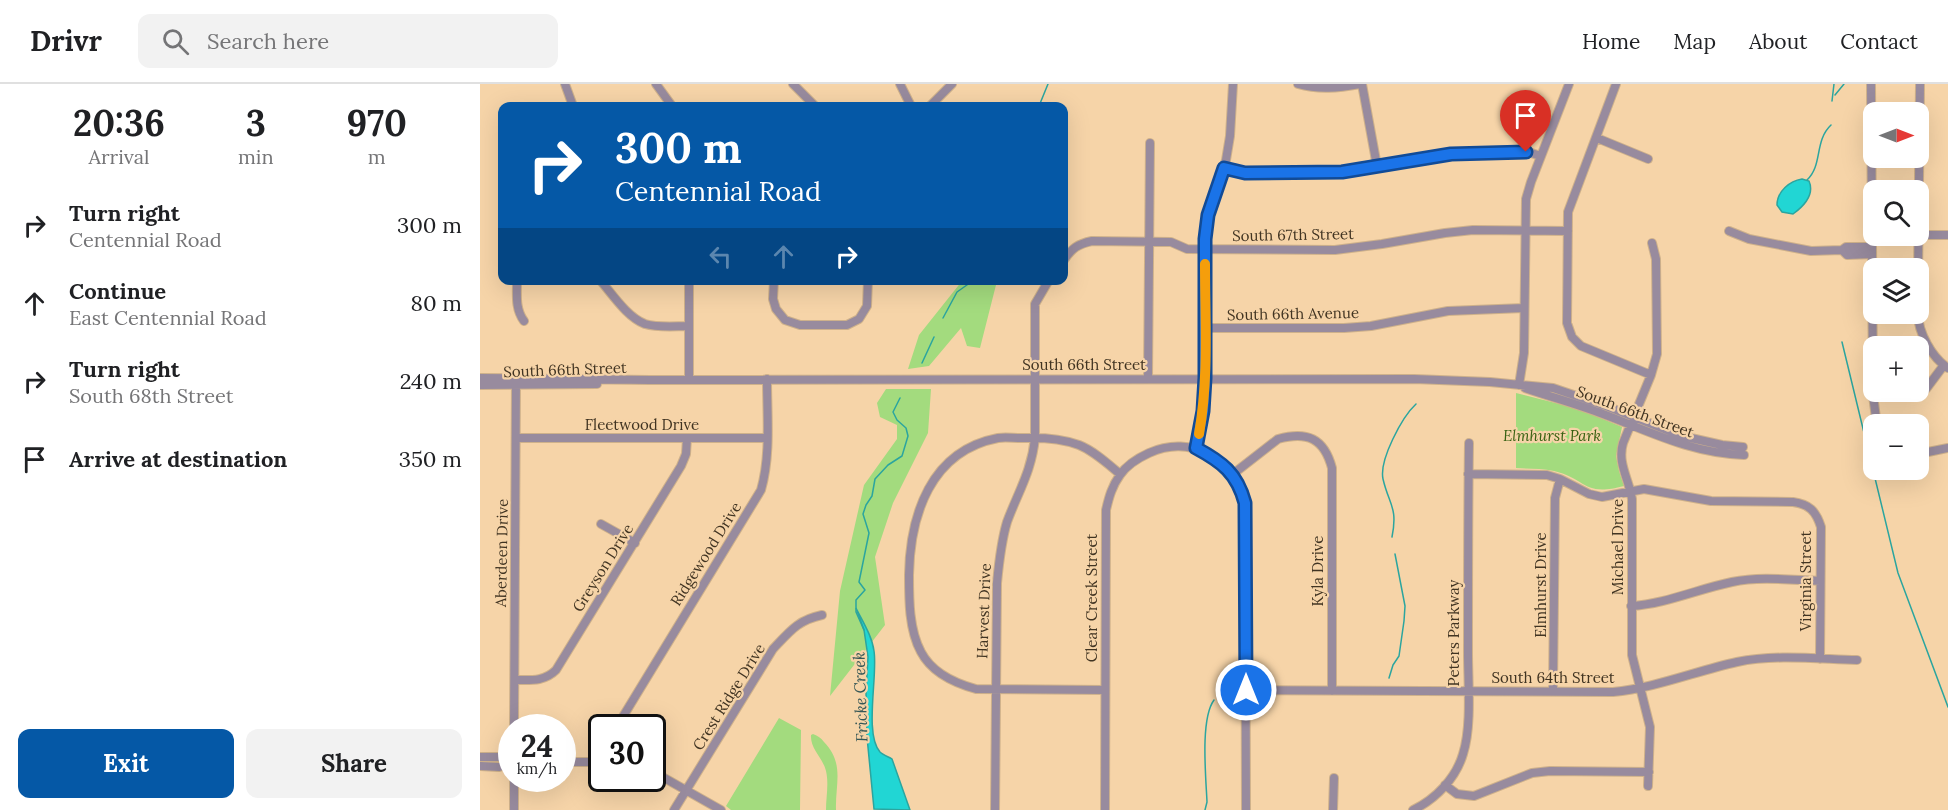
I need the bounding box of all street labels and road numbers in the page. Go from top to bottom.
street label: South 67th Street [1232,224,1354,245]
street label: South 66th Avenue [1227,303,1359,324]
street label: South 66th Street [1022,355,1146,374]
street label: South 66th Street [503,358,627,381]
street label: South 66th Street [1574,381,1697,442]
street label: Fleetwood Drive [585,415,699,434]
street label: Ridgewood Drive [666,498,745,609]
street label: Aberdeen Drive [491,499,512,608]
street label: Michael Drive [1608,499,1627,595]
street label: Greyson Drive [568,520,637,615]
street label: Virginia Street [1796,531,1815,632]
street label: Elmhurst Drive [1531,532,1550,638]
street label: Clear Creek Street [1082,534,1101,662]
street label: Kyla Drive [1308,536,1327,606]
street label: Harvest Drive [972,563,995,659]
street label: Peters Parkway [1444,579,1463,686]
street label: Crest Ridge Drive [688,640,769,754]
street label: South 64th Street [1491,668,1615,687]

